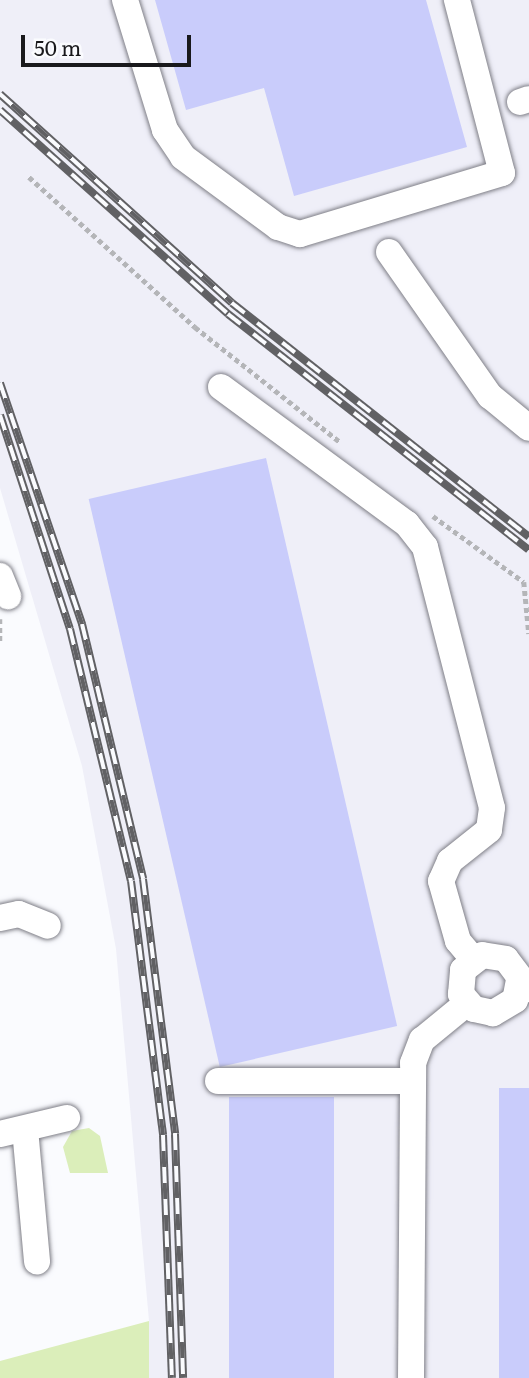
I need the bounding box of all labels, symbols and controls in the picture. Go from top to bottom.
scale bar [24,21,194,65]
text: 50 m [34,31,81,62]

